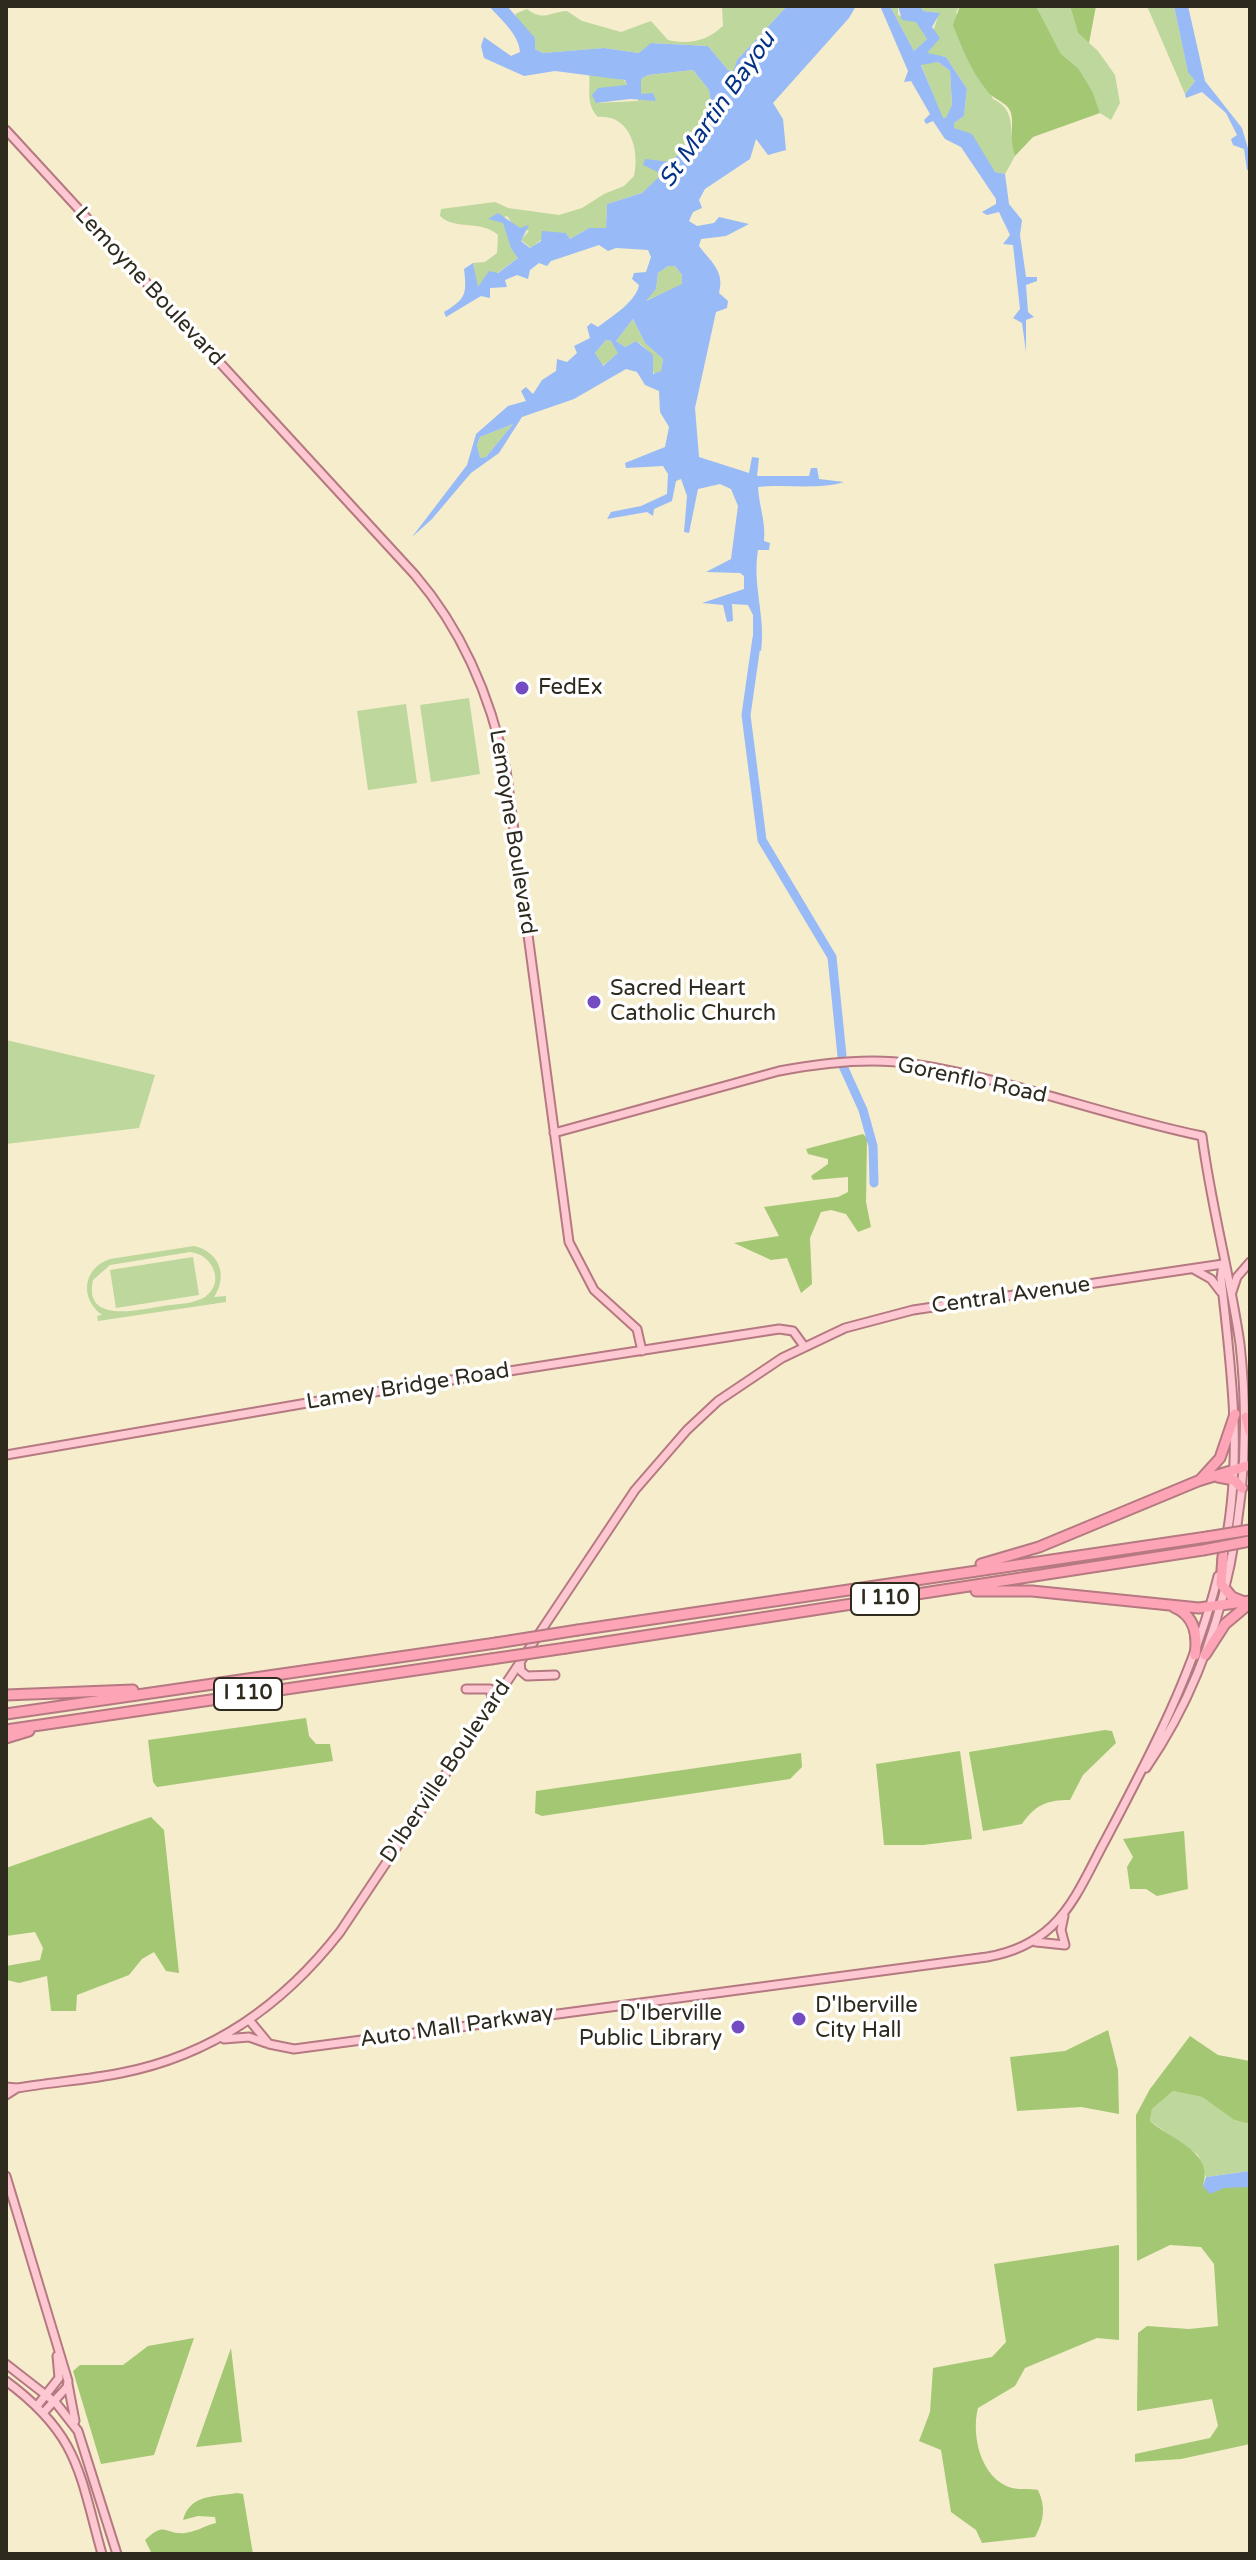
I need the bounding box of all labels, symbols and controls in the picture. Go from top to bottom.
water label: St Martin Bayou [654,27,782,193]
street label: Lemoyne Boulevard [69,202,229,372]
place label: FedEx [538,675,603,701]
marker: FedEx [513,679,531,697]
street label: Lemoyne Boulevard [483,727,541,937]
place label: Sacred Heart Catholic Church [610,976,776,1028]
marker: Sacred Heart Catholic Church [585,993,603,1011]
street label: Gorenflo Road [895,1052,1049,1110]
street label: Central Avenue [930,1272,1092,1320]
street label: Lamey Bridge Road [305,1358,511,1416]
road number: I 110 [851,1583,919,1615]
street label: D'Iberville Boulevard [375,1676,517,1868]
road number: I 110 [214,1678,282,1710]
place label: D'Iberville City Hall [815,1993,918,2044]
street label: Auto Mall Parkway [358,2000,556,2054]
place label: D'Iberville Public Library [579,2001,722,2052]
marker: D'Iberville City Hall [790,2010,808,2028]
marker: D'Iberville Public Library [729,2018,747,2036]

